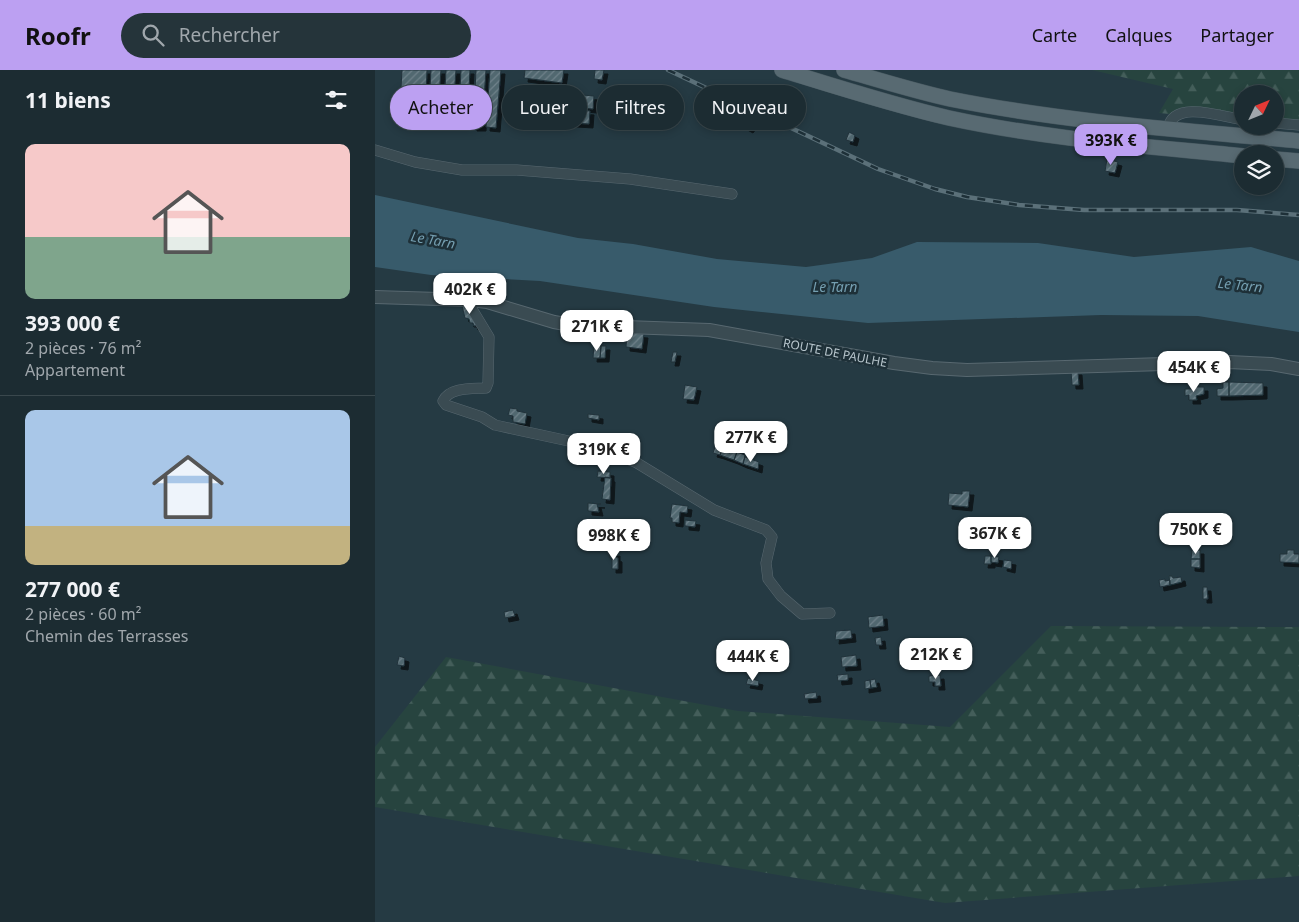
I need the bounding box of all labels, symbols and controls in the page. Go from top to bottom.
search box [121,13,471,58]
text: Roofr [25,19,91,52]
icon: search [139,21,167,49]
text: Rechercher [179,22,280,48]
text: Carte [1032,23,1077,47]
text: Calques [1105,23,1172,47]
text: Partager [1200,23,1274,47]
chip: Acheter [390,85,492,130]
chip: Louer [502,85,587,130]
chip: Filtres [597,85,684,130]
chip: Nouveau [694,85,806,130]
north arrow [1234,85,1284,135]
map controls [1234,85,1284,195]
text: 11 biens [25,86,111,114]
icon: filters [322,86,350,114]
pin: 393K € [1070,124,1152,166]
text: 393K € [1085,129,1137,151]
button: layers [1234,145,1284,195]
icon: home [143,177,233,267]
water label: Le Tarn [409,226,457,253]
pin: 402K € [429,272,511,315]
water label: Le Tarn [1217,273,1263,296]
water label: Le Tarn [813,277,857,296]
text: 402K € [444,278,496,300]
text: 393 000 € [25,309,120,337]
pin: 271K € [556,310,638,352]
text: 271K € [571,315,623,337]
street label: ROUTE DE PAULHE [782,334,889,371]
text: 2 pièces · 76 m² [25,337,141,359]
pin: 454K € [1153,350,1235,393]
text: 454K € [1168,356,1220,378]
text: Appartement [25,359,125,381]
pin: 277K € [710,420,792,463]
text: 277K € [725,426,777,448]
pin: 319K € [563,432,645,475]
text: 319K € [578,438,630,460]
icon: home [143,442,233,532]
pin: 750K € [1155,512,1237,555]
pin: 367K € [954,516,1036,559]
pin: 998K € [573,518,655,561]
text: 750K € [1170,518,1222,540]
text: 367K € [969,522,1021,544]
text: 998K € [588,524,640,546]
text: 277 000 € [25,575,120,603]
text: 2 pièces · 60 m² [25,603,141,625]
text: Chemin des Terrasses [25,625,189,647]
pin: 212K € [895,638,977,680]
pin: 444K € [712,640,794,682]
text: 212K € [910,643,962,665]
text: 444K € [727,645,779,667]

